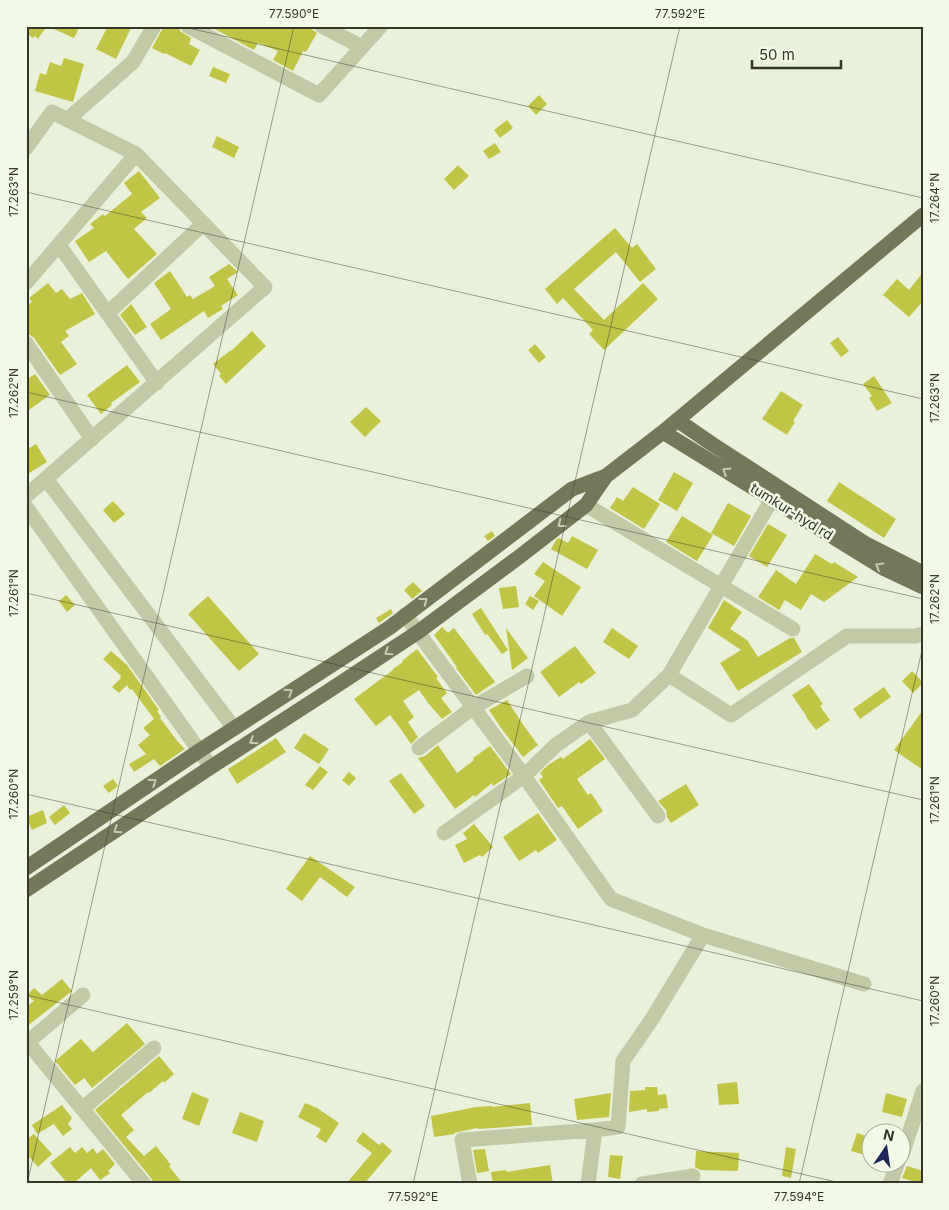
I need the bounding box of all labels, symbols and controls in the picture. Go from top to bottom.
text: 77.590°E [269,6,319,21]
text: 77.592°E [655,6,705,21]
scale bar [752,38,840,70]
text: 50 m [759,45,795,64]
text: 17.263°N [6,167,21,217]
text: 17.264°N [927,173,942,223]
text: 17.262°N [6,368,21,418]
text: 17.263°N [927,373,942,423]
one-way arrow [722,467,731,477]
street label: tumkur-hyd rd [748,479,836,543]
one-way arrow [558,519,567,528]
one-way arrow [875,562,884,572]
text: 17.261°N [6,569,21,617]
text: 17.262°N [927,574,942,624]
one-way arrow [418,599,427,607]
one-way arrow [385,646,394,655]
one-way arrow [284,689,293,699]
one-way arrow [249,734,258,744]
text: 17.260°N [6,769,21,819]
text: 17.261°N [927,776,942,824]
one-way arrow [148,779,157,788]
one-way arrow [113,823,122,833]
text: 17.259°N [6,970,21,1020]
text: 17.260°N [927,976,942,1026]
north arrow [862,1122,912,1172]
text: N [882,1125,896,1144]
text: 77.592°E [388,1189,438,1204]
text: 77.594°E [774,1189,824,1204]

